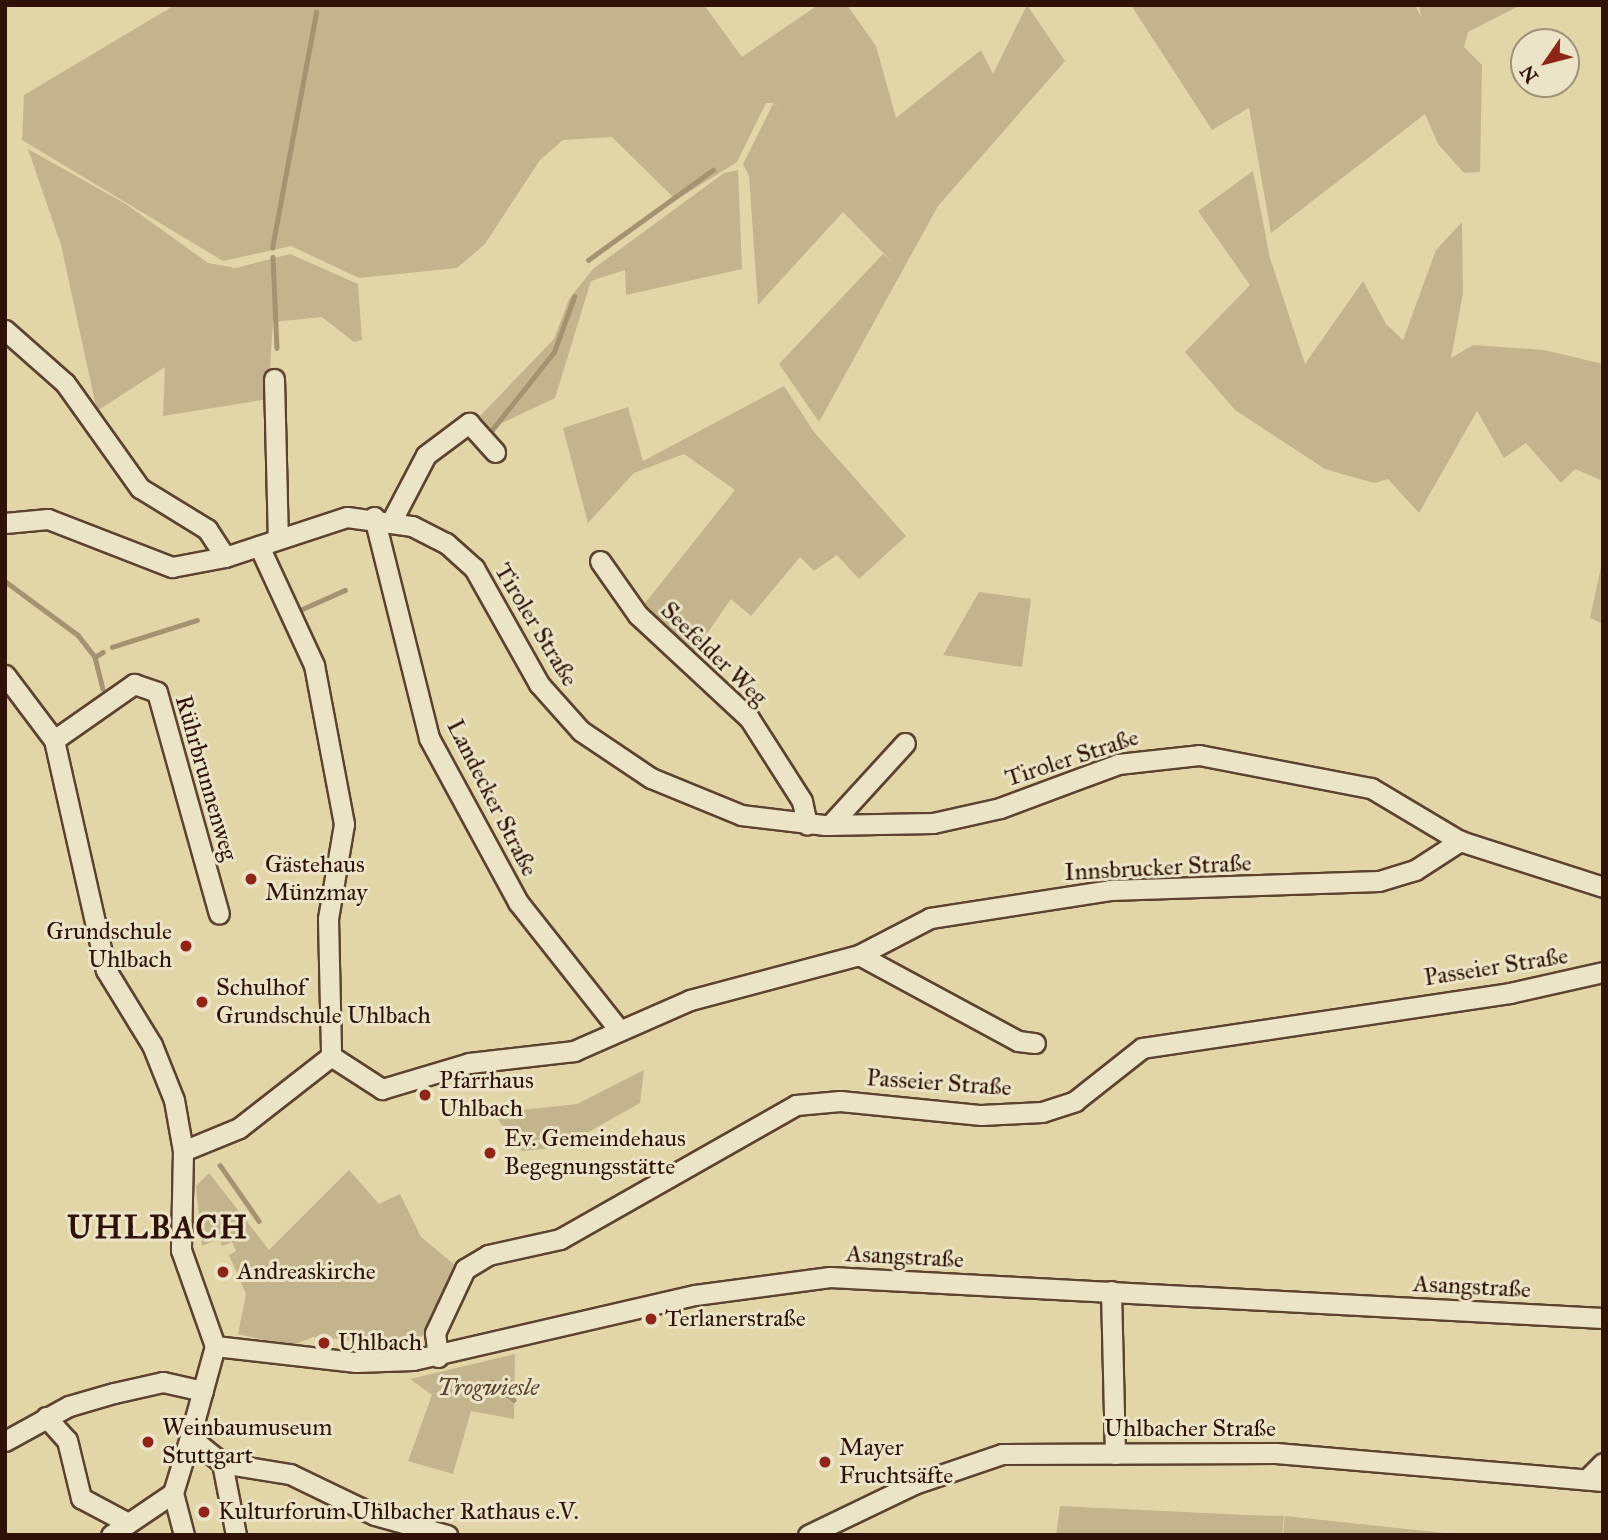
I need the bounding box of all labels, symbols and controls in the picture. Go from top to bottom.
north arrow [1510,28,1580,98]
text: N [1515,61,1543,87]
street label: Tiroler Straße [488,558,584,692]
street label: Seefelder Weg [655,596,773,712]
street label: Rührbrunnenweg [169,692,243,864]
street label: Landecker Straße [440,715,544,881]
street label: Tiroler Straße [1002,723,1142,793]
street label: Innsbrucker Straße [1064,849,1252,887]
place label: Gästehaus Münzmay [265,851,368,907]
marker: Gästehaus Münzmay [243,871,259,887]
place label: Grundschule Uhlbach [46,918,172,974]
marker: Grundschule Uhlbach [178,938,194,954]
street label: Passeier Straße [1422,941,1570,993]
place label: Schulhof Grundschule Uhlbach [216,974,431,1030]
marker: Schulhof Grundschule Uhlbach [194,994,210,1010]
street label: Passeier Straße [865,1064,1013,1102]
place label: Pfarrhaus Uhlbach [439,1067,534,1123]
marker: Pfarrhaus Uhlbach [417,1087,433,1103]
place label: Ev. Gemeindehaus Begegnungsstätte [504,1125,686,1181]
marker: Ev. Gemeindehaus Begegnungsstätte [482,1145,498,1161]
district label: UHLBACH [68,1209,248,1247]
street label: Asangstraße [845,1240,965,1274]
place label: Andreaskirche [237,1258,376,1286]
marker: Andreaskirche [215,1264,231,1280]
street label: Asangstraße [1412,1270,1532,1304]
place label: Terlanerstraße [665,1305,806,1333]
marker: Terlanerstraße [643,1311,659,1327]
place label: Uhlbach [338,1329,422,1357]
marker: Uhlbach [316,1335,332,1351]
park label: Trogwiesle [437,1374,539,1402]
place label: Weinbaumuseum Stuttgart [162,1414,332,1470]
street label: Uhlbacher Straße [1104,1415,1276,1443]
marker: Weinbaumuseum Stuttgart [140,1434,156,1450]
place label: Mayer Fruchtsäfte [839,1434,953,1490]
marker: Mayer Fruchtsäfte [817,1454,833,1470]
place label: Kulturforum Uhlbacher Rathaus e.V. [218,1498,579,1526]
marker: Kulturforum Uhlbacher Rathaus e.V. [196,1504,212,1520]

